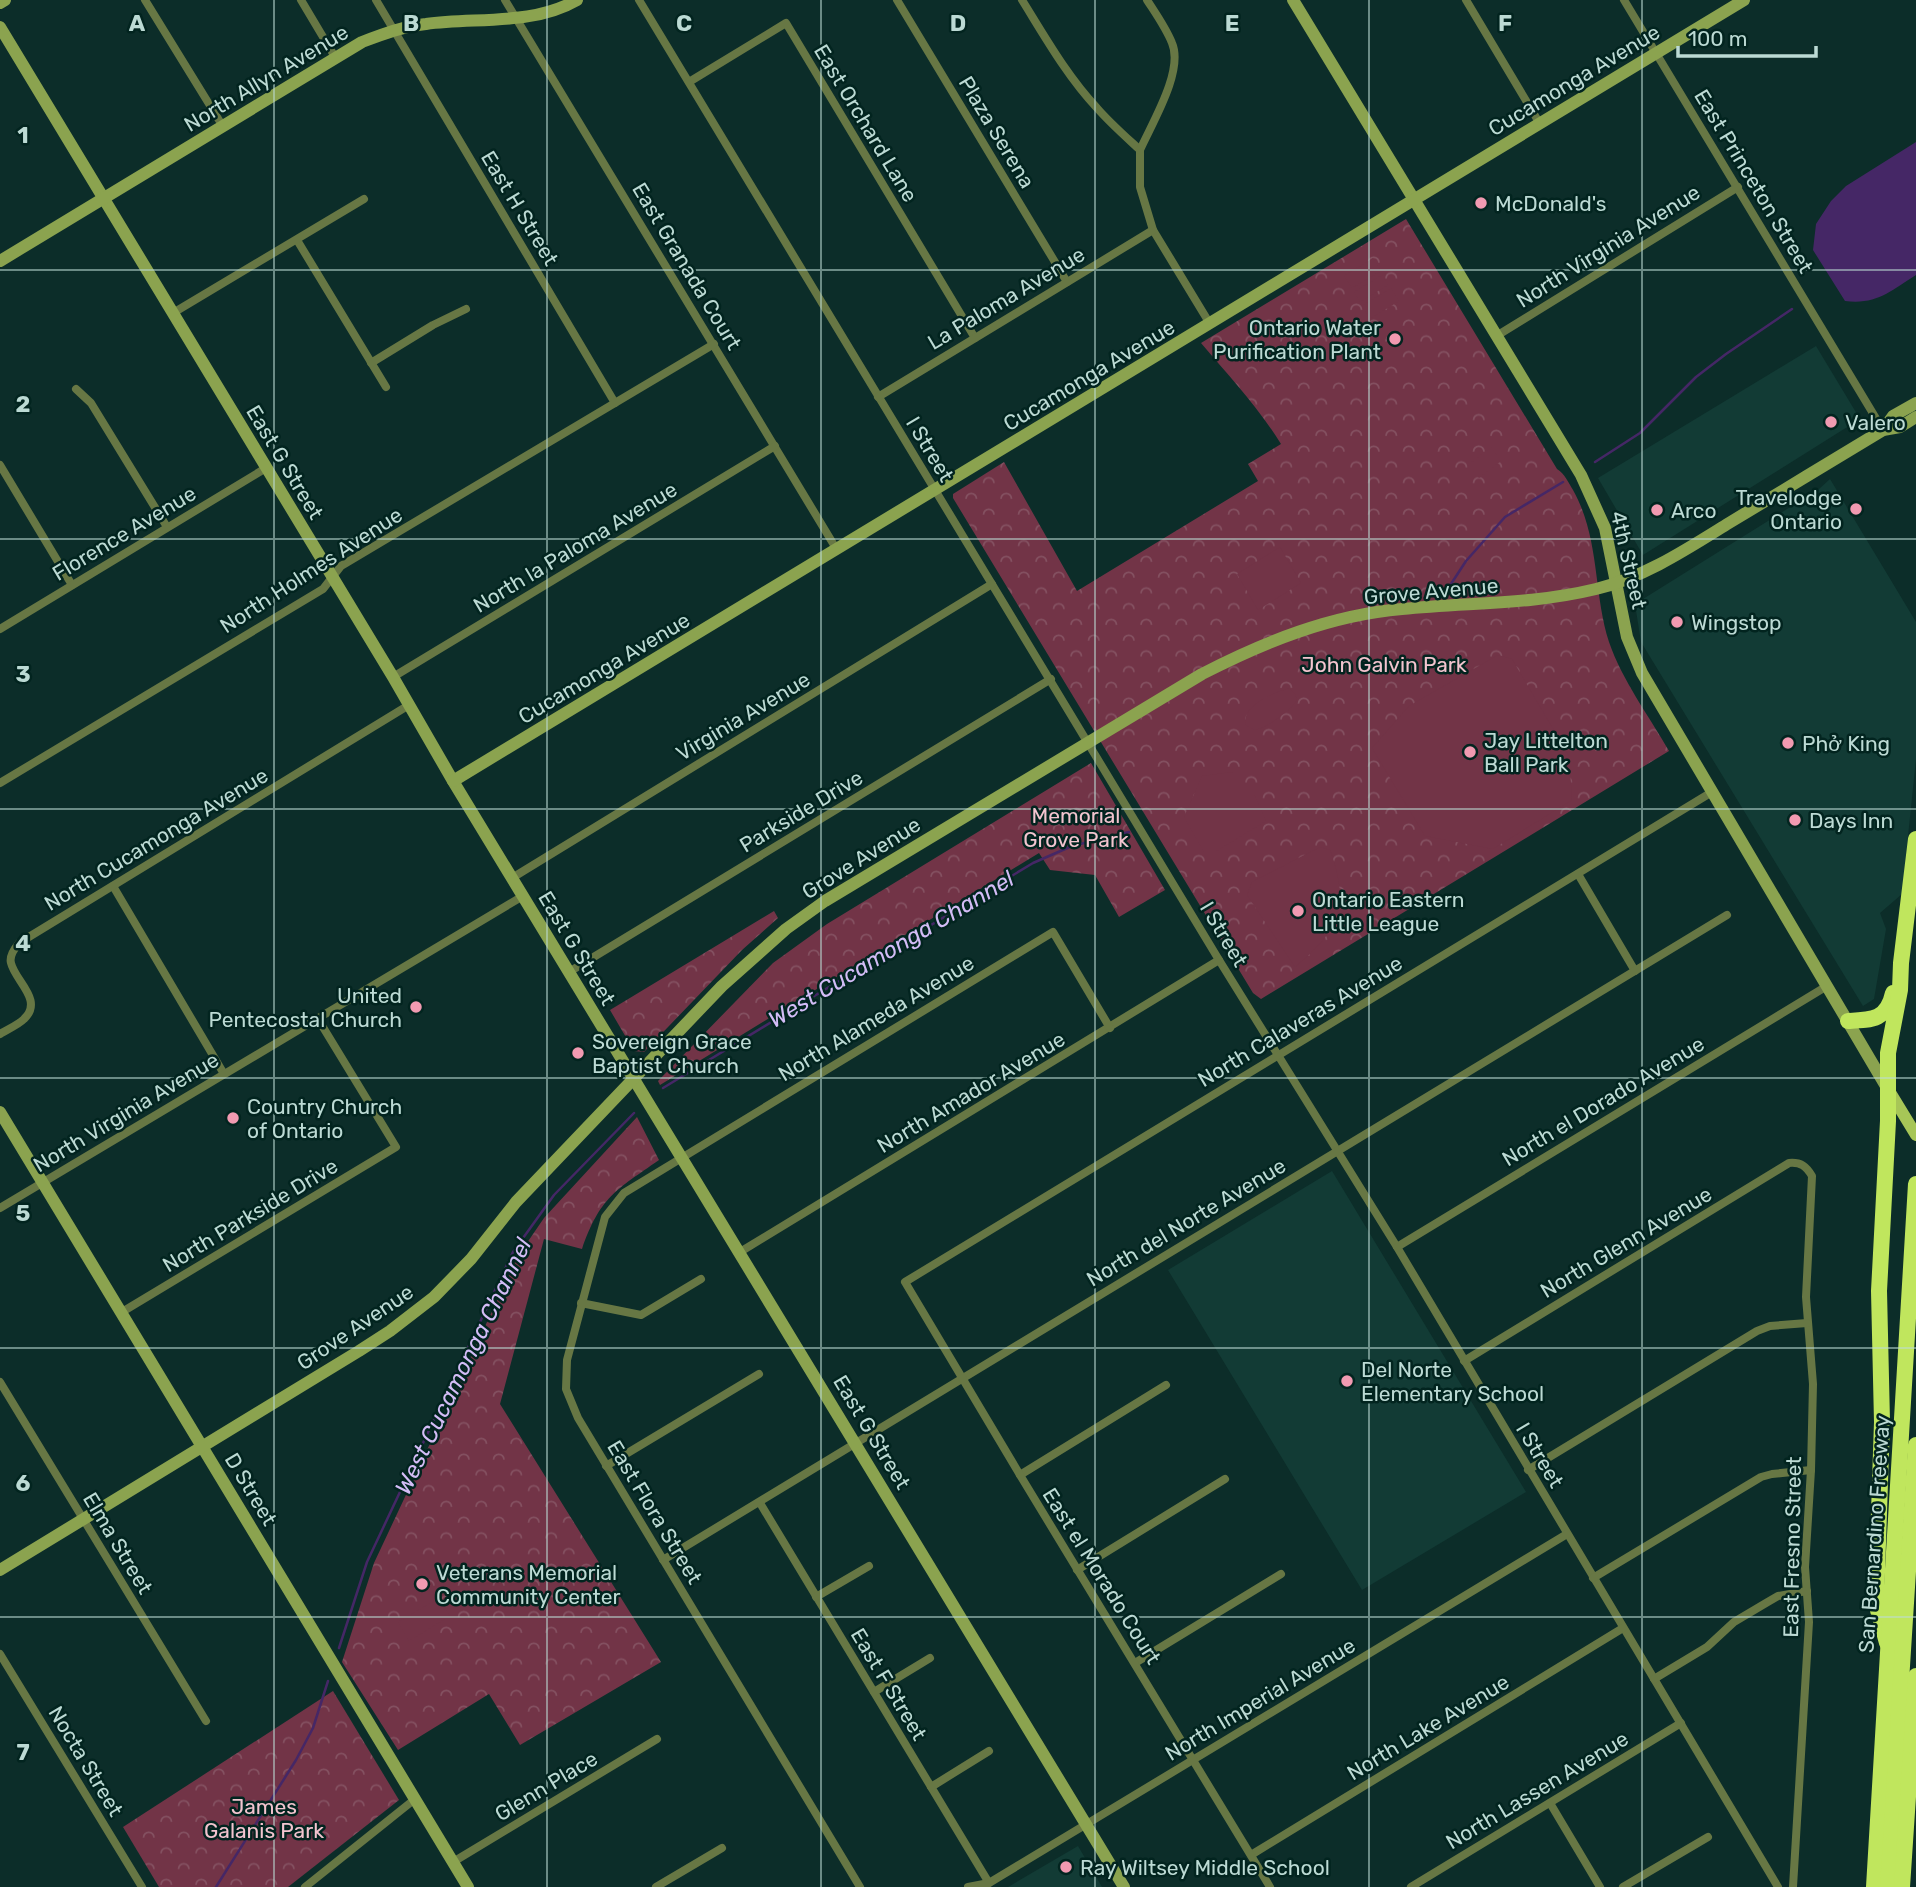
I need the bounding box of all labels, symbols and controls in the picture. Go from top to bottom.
text: A [129,9,146,37]
text: B [403,9,419,37]
text: C [676,9,692,37]
text: D [950,9,966,37]
text: E [1225,9,1239,37]
text: F [1498,9,1512,37]
scale bar [1678,14,1816,58]
street label: North Allyn Avenue [179,19,353,137]
street label: Cucamonga Avenue [1484,19,1664,141]
text: 100 m [1688,26,1747,51]
street label: East Orchard Lane [809,40,923,206]
street label: Plaza Serena [954,71,1040,193]
street label: East Princeton Street [1689,85,1819,277]
text: 1 [17,121,29,149]
street label: East H Street [476,146,564,270]
street label: East Granada Court [627,178,747,354]
street label: North Virginia Avenue [1512,179,1704,313]
place label: McDonald's [1495,191,1607,216]
marker: McDonald's [1473,195,1489,211]
street label: La Paloma Avenue [923,241,1089,355]
street label: Cucamonga Avenue [999,314,1179,436]
place label: Ontario Water Purification Plant [1213,315,1381,364]
marker: Ontario Water Purification Plant [1387,331,1403,347]
text: 2 [16,390,30,418]
street label: East G Street [241,400,329,524]
place label: Valero [1845,410,1906,435]
street label: I Street [901,412,959,486]
marker: Valero [1823,414,1839,430]
street label: North la Paloma Avenue [469,476,681,618]
street label: Florence Avenue [48,480,200,586]
place label: Travelodge Ontario [1735,485,1842,534]
place label: Arco [1671,498,1717,523]
marker: Travelodge Ontario [1848,501,1864,517]
street label: North Holmes Avenue [215,502,407,638]
marker: Arco [1649,502,1665,518]
street label: 4th Street [1606,509,1652,611]
street label: Grove Avenue [1363,573,1499,609]
street label: Cucamonga Avenue [514,607,694,729]
place label: Wingstop [1691,610,1782,635]
marker: Wingstop [1669,614,1685,630]
park label: John Galvin Park [1301,652,1467,677]
text: 3 [15,660,31,688]
street label: Virginia Avenue [672,666,814,766]
place label: Jay Littelton Ball Park [1484,728,1608,777]
place label: Phở King [1802,731,1890,756]
marker: Phở King [1780,735,1796,751]
marker: Jay Littelton Ball Park [1462,744,1478,760]
street label: North Cucamonga Avenue [40,762,272,916]
street label: Parkside Drive [735,764,867,858]
park label: Memorial Grove Park [1023,803,1129,852]
place label: Days Inn [1809,808,1893,833]
street label: Grove Avenue [797,812,925,904]
marker: Days Inn [1787,812,1803,828]
water label: West Cucamonga Channel [763,864,1019,1034]
street label: East G Street [533,886,621,1010]
place label: Ontario Eastern Little League [1312,887,1465,936]
street label: I Street [1195,897,1253,971]
marker: Ontario Eastern Little League [1290,903,1306,919]
text: 4 [15,929,31,957]
street label: North Alameda Avenue [774,950,978,1086]
street label: North Calaveras Avenue [1193,950,1407,1092]
place label: United Pentecostal Church [208,983,402,1032]
marker: United Pentecostal Church [408,999,424,1015]
street label: North Amador Avenue [873,1026,1069,1158]
place label: Sovereign Grace Baptist Church [592,1029,752,1078]
street label: North el Dorado Avenue [1497,1031,1709,1171]
marker: Sovereign Grace Baptist Church [570,1045,586,1061]
street label: North Virginia Avenue [29,1047,223,1177]
place label: Country Church of Ontario [247,1094,402,1143]
marker: Country Church of Ontario [225,1110,241,1126]
street label: North Parkside Drive [158,1153,342,1277]
street label: North del Norte Avenue [1082,1153,1290,1291]
street label: North Glenn Avenue [1536,1181,1716,1303]
text: 5 [16,1199,31,1227]
water label: West Cucamonga Channel [389,1233,538,1499]
street label: Grove Avenue [292,1279,418,1375]
place label: Del Norte Elementary School [1361,1357,1544,1406]
street label: East G Street [828,1370,916,1494]
marker: Del Norte Elementary School [1339,1373,1355,1389]
street label: San Bernardino Freeway [1853,1414,1895,1654]
street label: I Street [1511,1418,1569,1492]
street label: East Flora Street [602,1436,708,1588]
street label: D Street [220,1448,282,1530]
street label: East Fresno Street [1778,1456,1806,1638]
text: 6 [16,1469,31,1497]
street label: East el Morado Court [1038,1483,1166,1669]
street label: Elma Street [78,1488,158,1598]
place label: Veterans Memorial Community Center [436,1560,621,1609]
marker: Veterans Memorial Community Center [414,1576,430,1592]
street label: East F Street [846,1623,932,1745]
street label: North Imperial Avenue [1160,1632,1360,1766]
street label: North Lake Avenue [1343,1669,1513,1785]
street label: Nocta Street [43,1701,129,1821]
street label: North Lassen Avenue [1441,1726,1633,1854]
text: 7 [16,1738,30,1766]
street label: Glenn Place [490,1746,602,1826]
park label: James Galanis Park [204,1794,324,1843]
place label: Ray Wiltsey Middle School [1080,1855,1330,1880]
marker: Ray Wiltsey Middle School [1058,1859,1074,1875]

